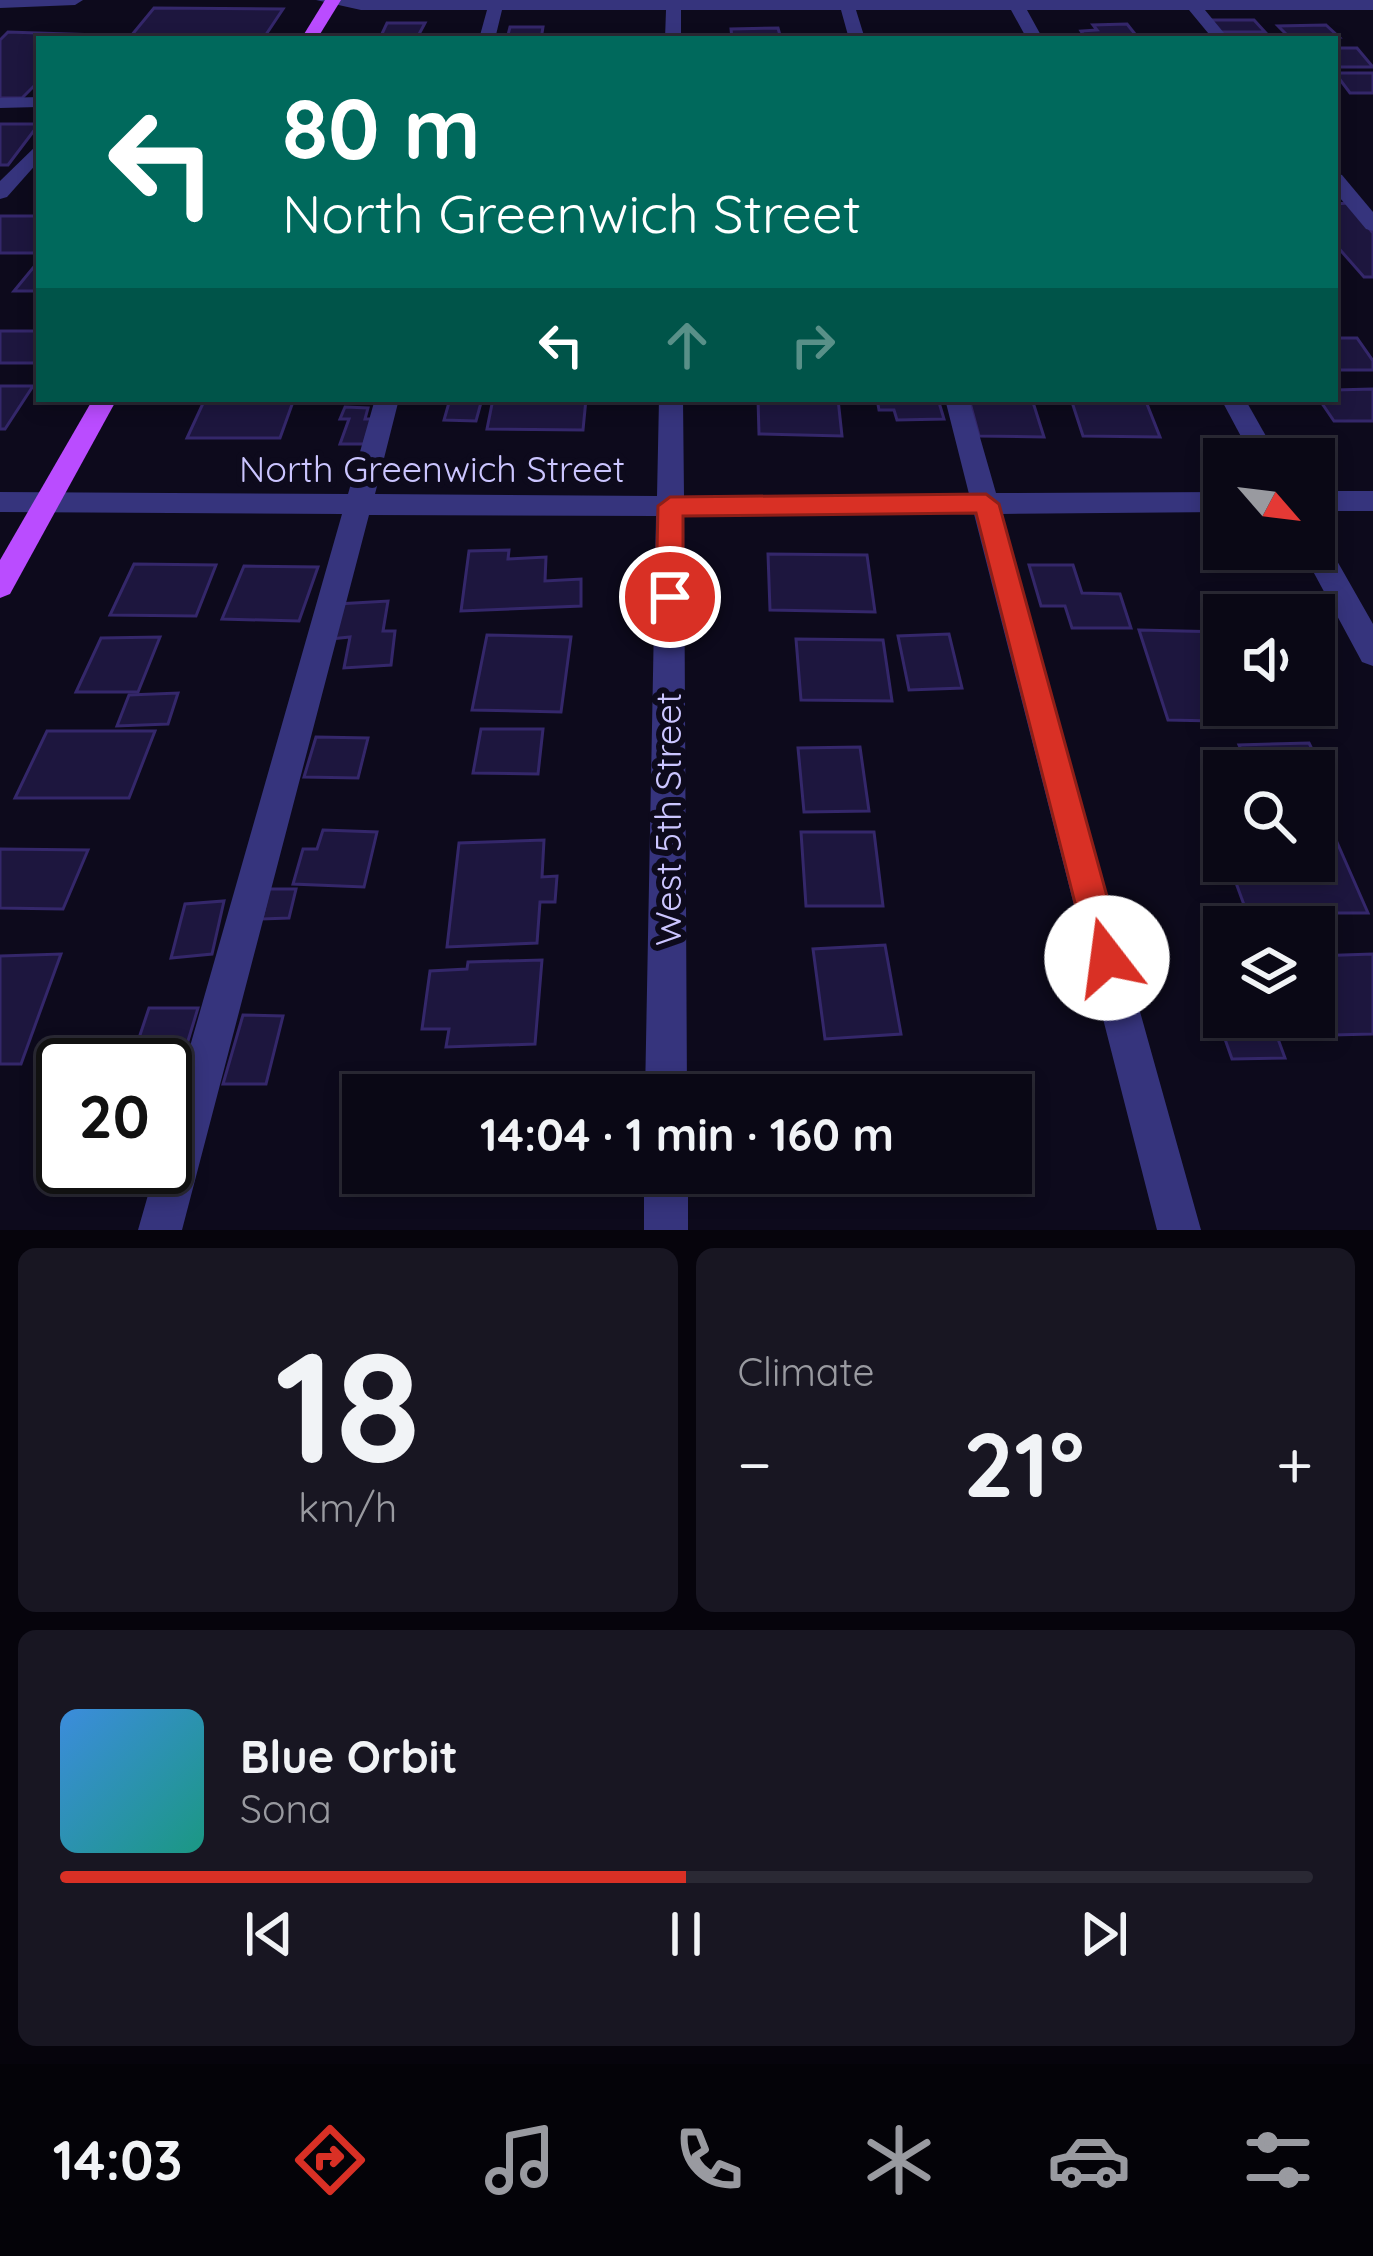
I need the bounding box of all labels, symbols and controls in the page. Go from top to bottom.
text: 80 m [282,75,481,180]
icon: left [84,84,240,240]
text: North Greenwich Street [282,179,861,247]
icon: left [528,312,594,378]
icon: ahead [654,312,720,378]
icon: right [780,312,846,378]
north arrow [1203,438,1335,570]
map controls [1203,438,1335,1038]
street label: North Greenwich Street [239,446,625,491]
pin [619,546,721,648]
icon: arrive [637,564,703,630]
button: sound [1203,594,1335,726]
street label: West 5th Street [645,692,690,946]
button: search [1203,750,1335,882]
position arrow [1044,895,1170,1021]
button: layers [1203,906,1335,1038]
speed limit sign: 20 [36,1038,192,1194]
text: 14:04 · 1 min · 160 m [480,1106,894,1162]
text: 18 [275,1307,421,1502]
text: Climate [738,1347,875,1396]
text: 21° [963,1407,1085,1520]
text: − [738,1422,772,1505]
text: + [1276,1422,1313,1505]
text: km/h [298,1483,397,1532]
text: Blue Orbit [240,1728,458,1784]
text: Sona [240,1784,332,1833]
icon: previous [236,1901,302,1967]
icon: pause [653,1901,719,1967]
icon: next [1071,1901,1137,1967]
icon: directions [288,2118,372,2202]
icon: music [478,2118,562,2202]
icon: phone [667,2118,751,2202]
icon: climate [857,2118,941,2202]
icon: car [1047,2118,1131,2202]
icon: filters [1236,2118,1320,2202]
text: 14:03 [53,2126,182,2194]

